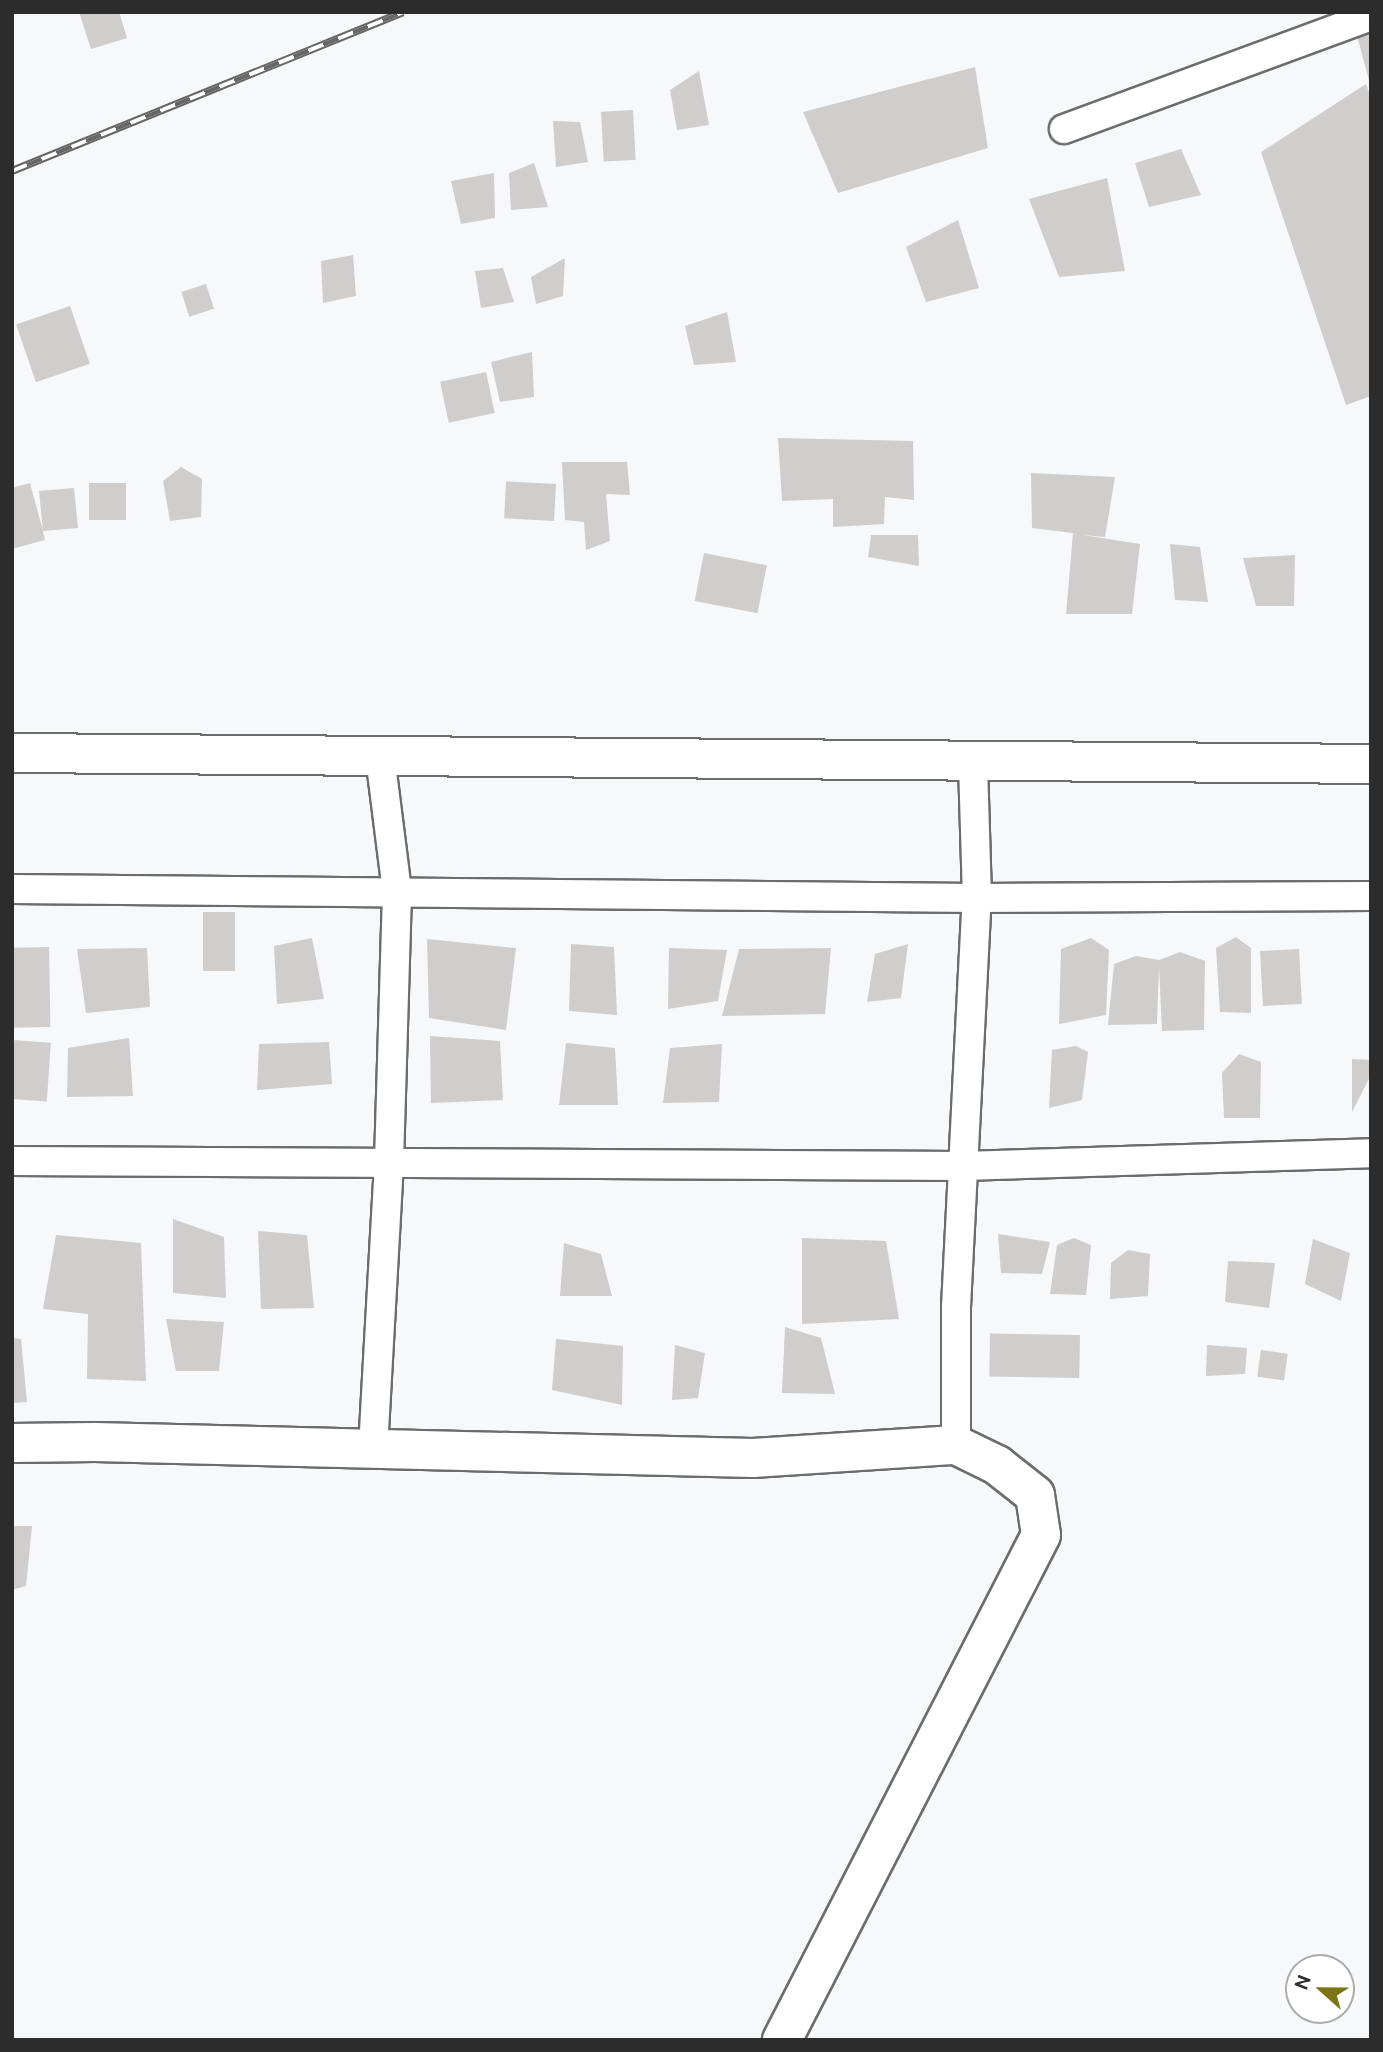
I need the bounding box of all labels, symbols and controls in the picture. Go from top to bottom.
north arrow [1285,1954,1355,2024]
text: N [1289,1972,1315,1993]

